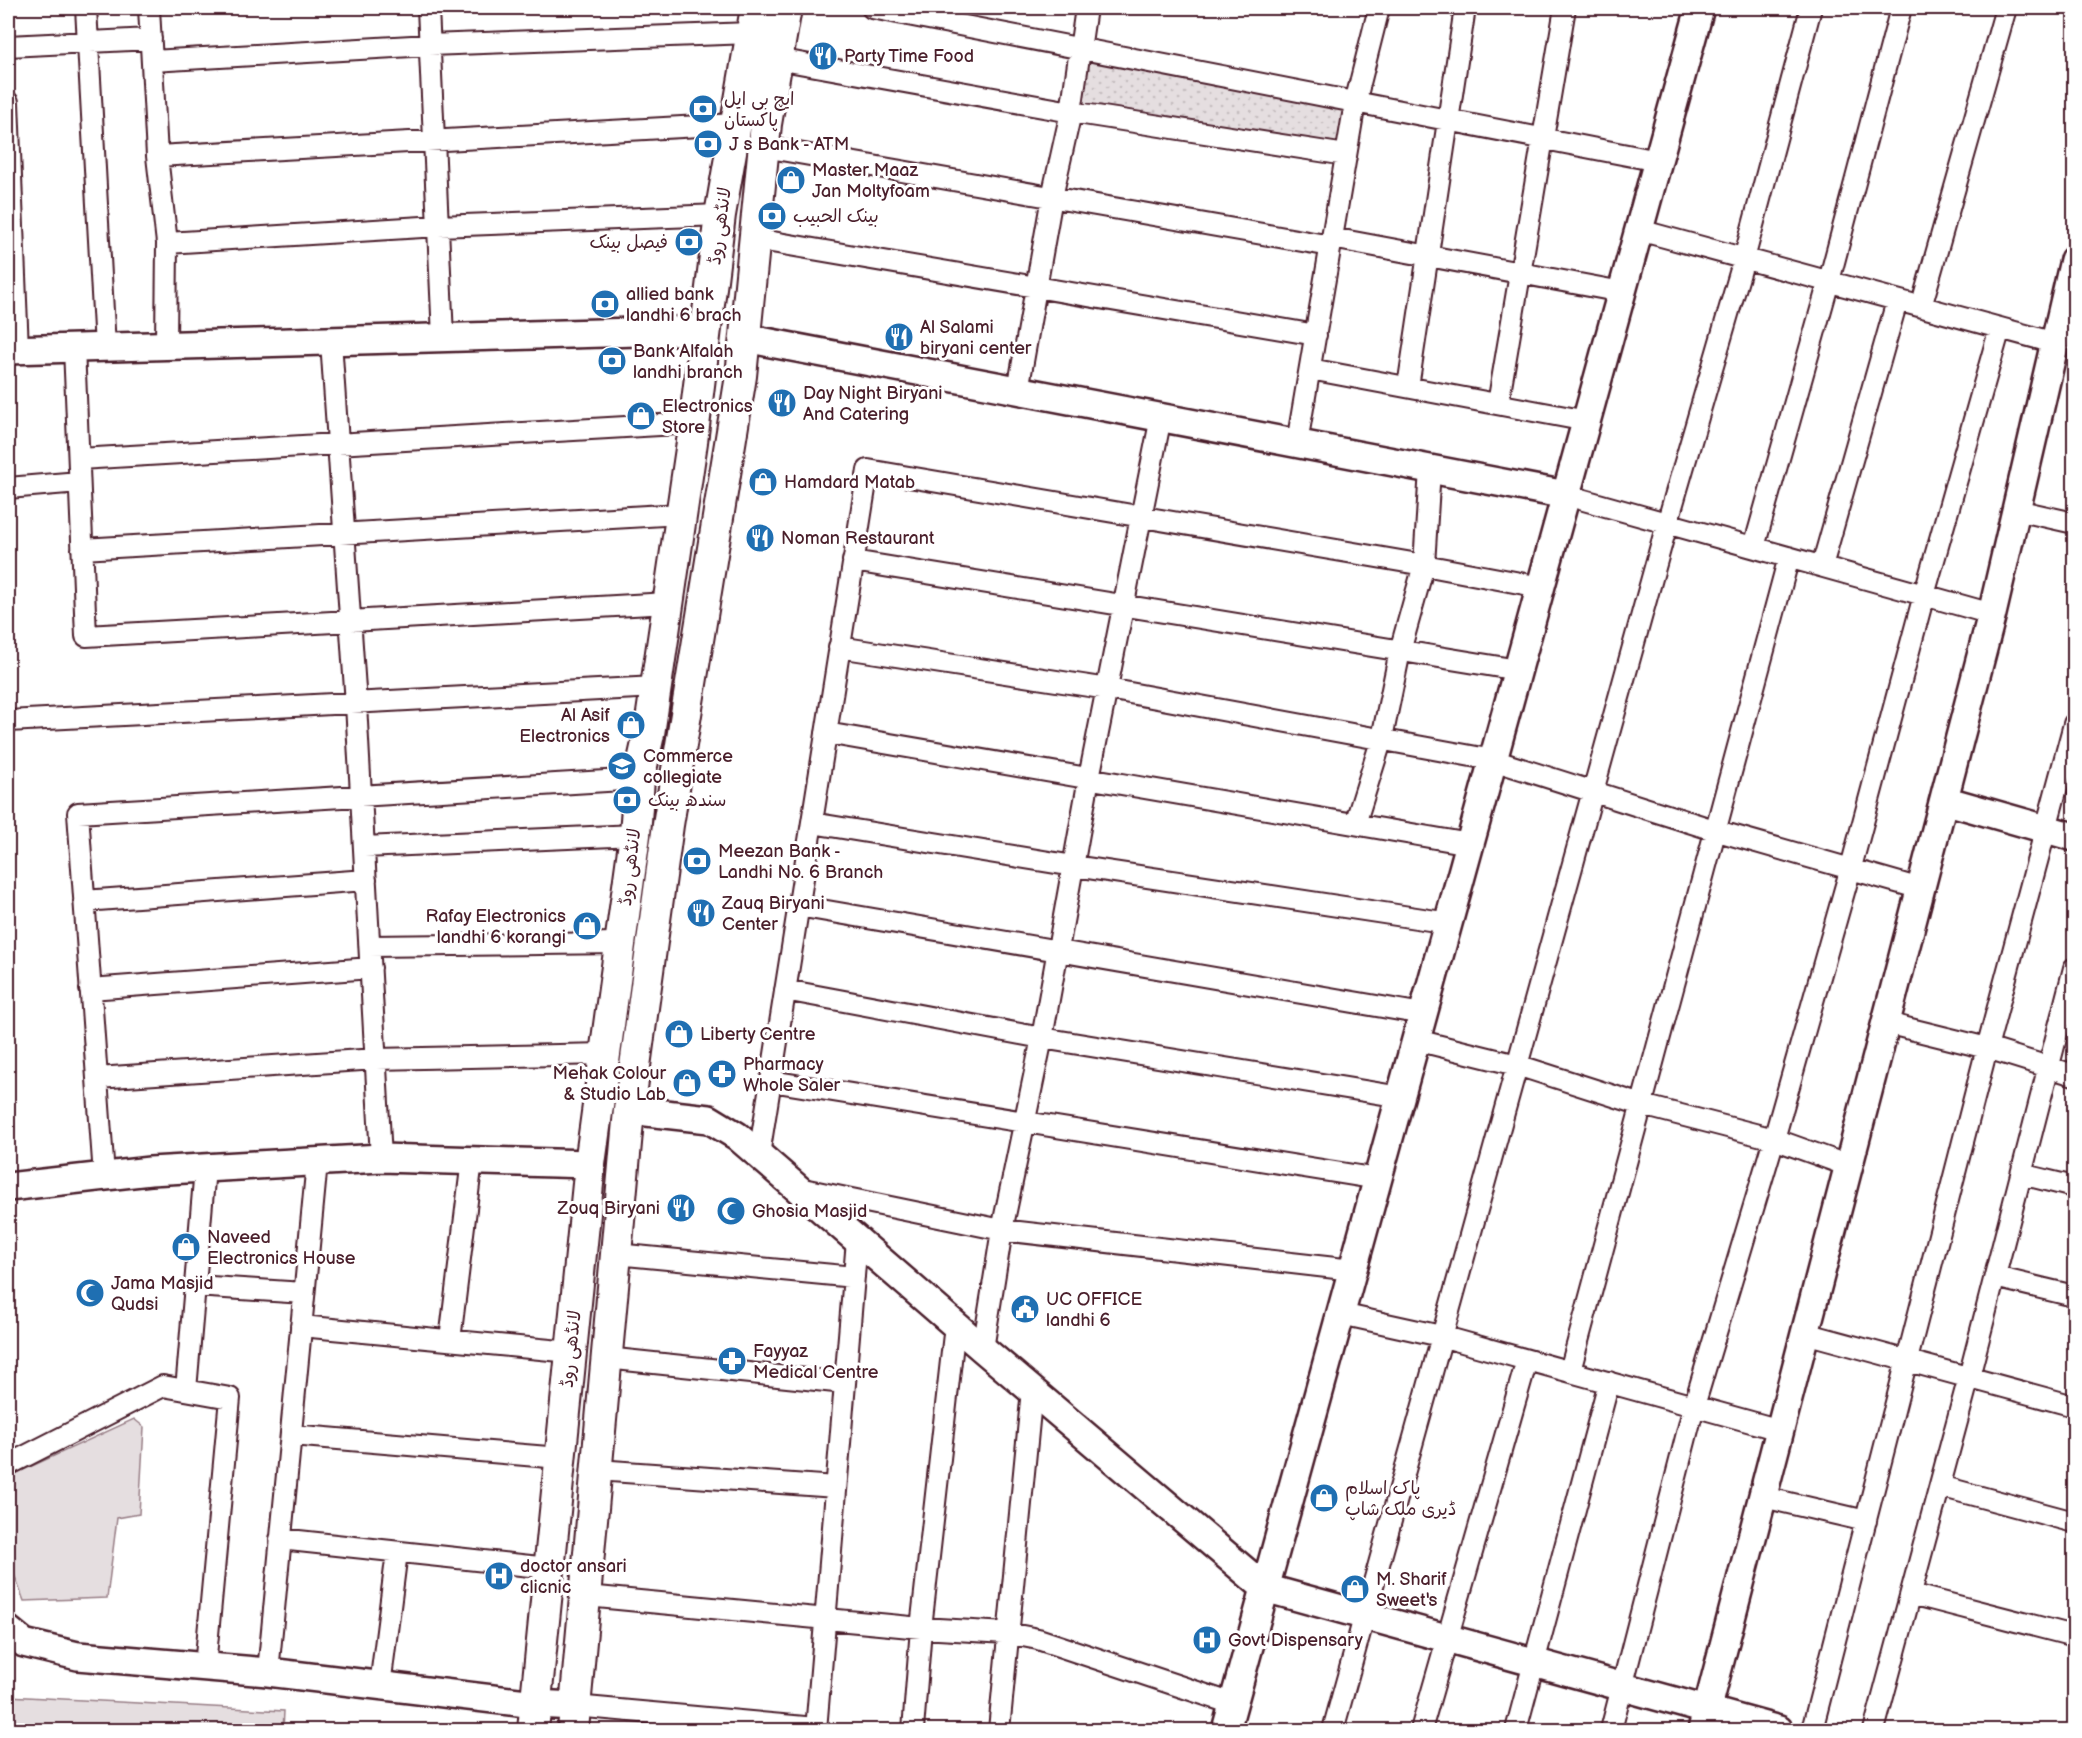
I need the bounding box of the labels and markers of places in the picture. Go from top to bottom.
restaurant icon: Party Time Food [807,40,839,72]
place label: Party Time Food [844,46,974,67]
place label: ایچ بی ایل پاکستان [724,89,795,132]
bank icon: ایچ بی ایل پاکستان [687,93,719,125]
bank icon: J s Bank - ATM [692,128,724,160]
place label: J s Bank - ATM [729,134,849,155]
place label: Master Maaz Jan Moltyfoam [812,160,930,202]
shop icon: Master Maaz Jan Moltyfoam [775,164,807,196]
bank icon: بينک الحبيب [756,200,788,232]
place label: بينک الحبيب [793,206,879,227]
bank icon: فیصل بینک [673,226,705,258]
place label: فیصل بینک [589,232,668,253]
place label: allied bank landhi 6 brach [626,284,741,326]
bank icon: allied bank landhi 6 brach [589,288,621,320]
place label: Al Salami biryani center [920,317,1032,359]
restaurant icon: Al Salami biryani center [883,321,915,353]
place label: Bank Alfalah landhi branch [633,341,743,383]
bank icon: Bank Alfalah landhi branch [596,345,628,377]
place label: Day Night Biryani And Catering [803,383,943,425]
restaurant icon: Day Night Biryani And Catering [766,387,798,419]
place label: Electronics Store [662,396,753,438]
shop icon: Electronics Store [625,400,657,432]
shop icon: Hamdard Matab [747,466,779,498]
place label: Hamdard Matab [784,472,915,493]
restaurant icon: Noman Restaurant [744,522,776,554]
place label: Noman Restaurant [781,528,935,549]
place label: Al Asif Electronics [519,705,610,747]
shop icon: Al Asif Electronics [615,709,647,741]
place label: Commerce collegiate [643,746,733,788]
school or university icon: Commerce collegiate [606,750,638,782]
bank icon: سندھ بینک [611,784,643,816]
place label: سندھ بینک [648,790,726,811]
place label: Meezan Bank - Landhi No. 6 Branch [718,841,883,883]
bank icon: Meezan Bank - Landhi No. 6 Branch [681,845,713,877]
place label: Zauq Biryani Center [721,893,825,935]
restaurant icon: Zauq Biryani Center [685,897,717,929]
place label: Rafay Electronics landhi 6 korangi [425,906,566,948]
shop icon: Rafay Electronics landhi 6 korangi [571,910,603,942]
shop icon: Liberty Centre [663,1018,695,1050]
place label: Liberty Centre [700,1024,816,1045]
place label: Pharmacy Whole Saler [743,1054,841,1096]
pharmacy icon: Pharmacy Whole Saler [706,1058,738,1090]
place label: Mehak Colour & Studio Lab [552,1063,666,1105]
shop icon: Mehak Colour & Studio Lab [671,1067,703,1099]
restaurant icon: Zouq Biryani [665,1192,697,1224]
mosque icon: Ghosia Masjid [715,1195,747,1227]
place label: Zouq Biryani [556,1198,660,1219]
place label: Ghosia Masjid [752,1201,867,1222]
place label: Naveed Electronics House [207,1227,356,1269]
shop icon: Naveed Electronics House [170,1231,202,1263]
place label: Jama Masjid Qudsi [111,1273,214,1315]
mosque icon: Jama Masjid Qudsi [74,1277,106,1309]
place label: UC OFFICE landhi 6 [1046,1289,1142,1331]
public building icon: UC OFFICE landhi 6 [1009,1293,1041,1325]
place label: Fayyaz Medical Centre [753,1341,879,1383]
pharmacy icon: Fayyaz Medical Centre [716,1345,748,1377]
place label: پاک اسلام ڈیری ملک شاپ [1345,1478,1457,1521]
shop icon: پاک اسلام ڈیری ملک شاپ [1308,1482,1340,1514]
place label: doctor ansari clicnic [520,1556,627,1598]
hospital icon: doctor ansari clicnic [483,1560,515,1592]
place label: M. Sharif Sweet's [1376,1569,1447,1611]
shop icon: M. Sharif Sweet's [1339,1573,1371,1605]
hospital icon: Govt Dispensary [1191,1624,1223,1656]
place label: Govt Dispensary [1228,1630,1364,1651]

